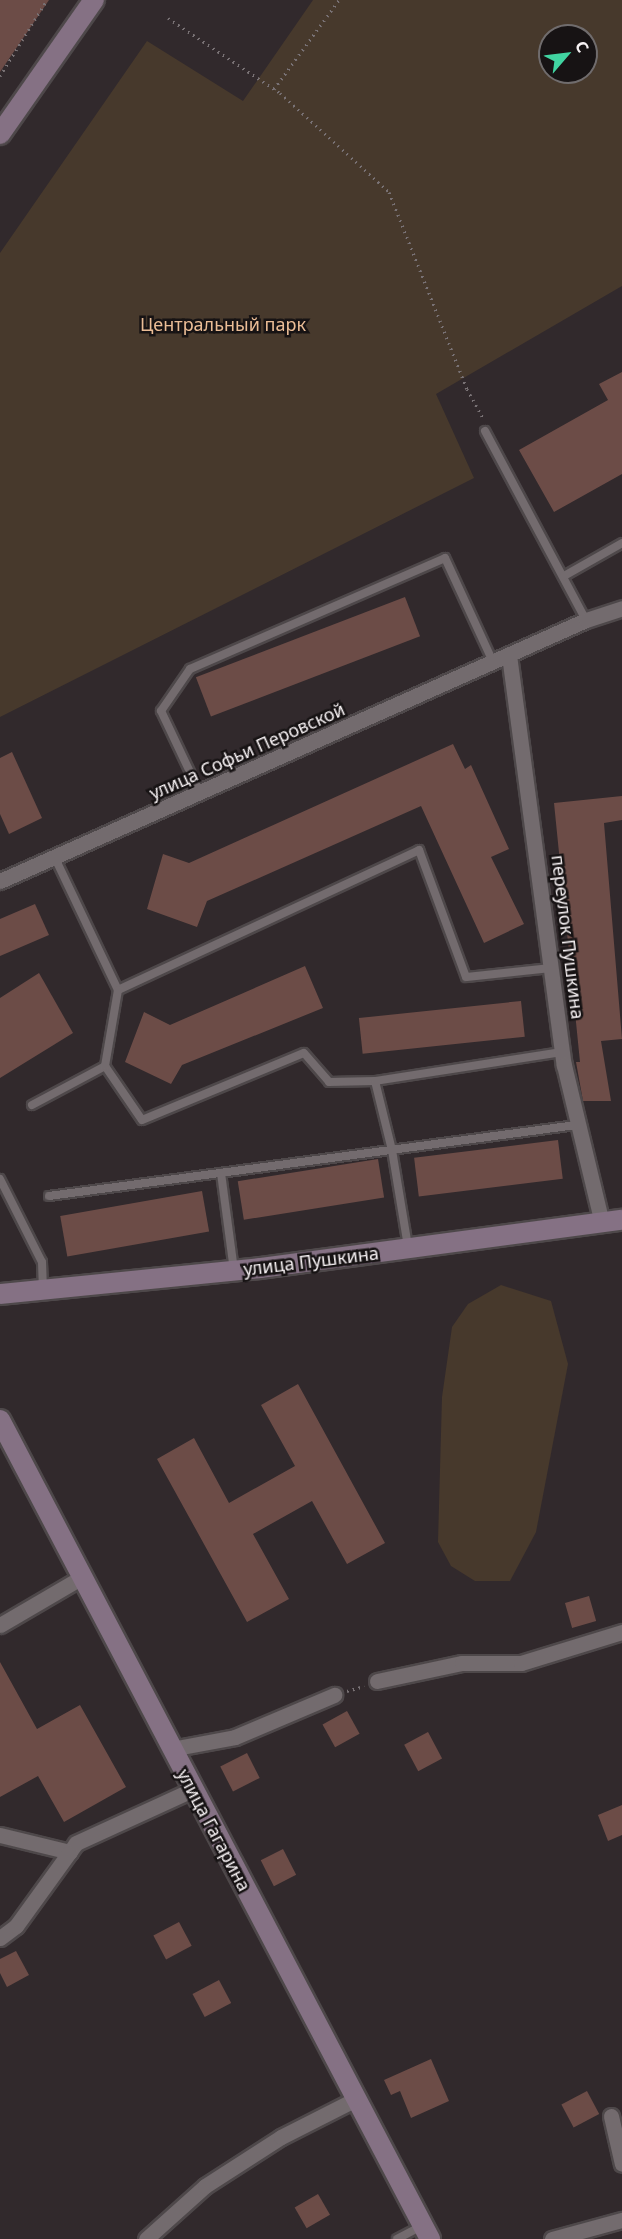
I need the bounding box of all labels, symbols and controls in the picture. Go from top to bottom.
north arrow [538,24,598,84]
text: С [570,37,594,56]
park label: Центральный парк [140,313,306,335]
street label: улица Софьи Перовской [146,698,348,804]
street label: переулок Пушкина [547,854,589,1020]
street label: улица Пушкина [242,1242,380,1280]
street label: улица Гагарина [173,1765,255,1895]

